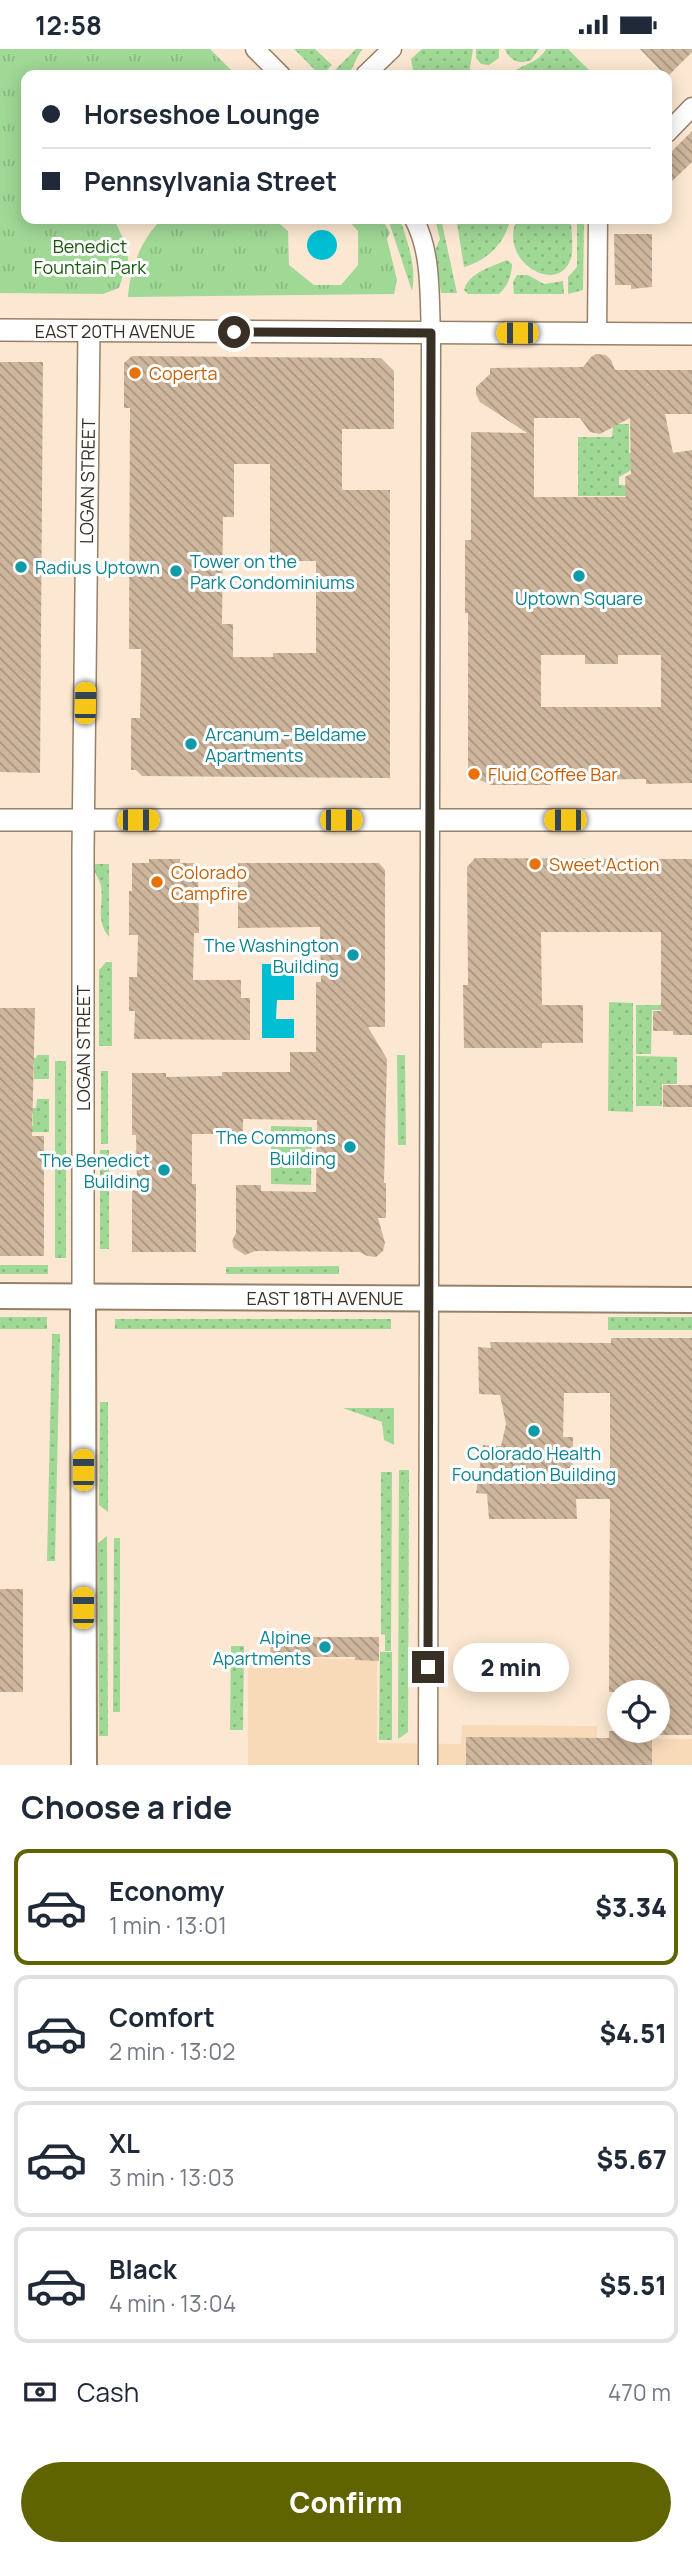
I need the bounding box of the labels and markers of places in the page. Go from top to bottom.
place label: Coperta [149,361,217,385]
marker: Coperta [127,365,143,381]
place label: Tower on the Park Condominiums [190,549,355,594]
place label: Radius Uptown [35,555,160,579]
marker: Radius Uptown [13,559,29,575]
marker: Tower on the Park Condominiums [168,563,184,579]
marker: Uptown Square [571,568,587,584]
place label: Uptown Square [515,586,643,610]
place label: Arcanum - Beldame Apartments [205,722,366,767]
marker: Arcanum - Beldame Apartments [183,736,199,752]
place label: Fluid Coffee Bar [488,762,618,786]
marker: Fluid Coffee Bar [466,766,482,782]
place label: Sweet Action [549,852,660,876]
marker: Sweet Action [527,856,543,872]
place label: Colorado Campfire [171,860,247,905]
marker: Colorado Campfire [149,874,165,890]
place label: The Washington Building [204,933,339,978]
marker: The Washington Building [345,947,361,963]
place label: The Commons Building [216,1125,336,1170]
marker: The Commons Building [342,1139,358,1155]
place label: The Benedict Building [40,1148,150,1193]
marker: The Benedict Building [156,1162,172,1178]
marker: Colorado Health Foundation Building [526,1423,542,1439]
place label: Colorado Health Foundation Building [452,1441,616,1486]
place label: Alpine Apartments [212,1625,311,1670]
marker: Alpine Apartments [317,1639,333,1655]

